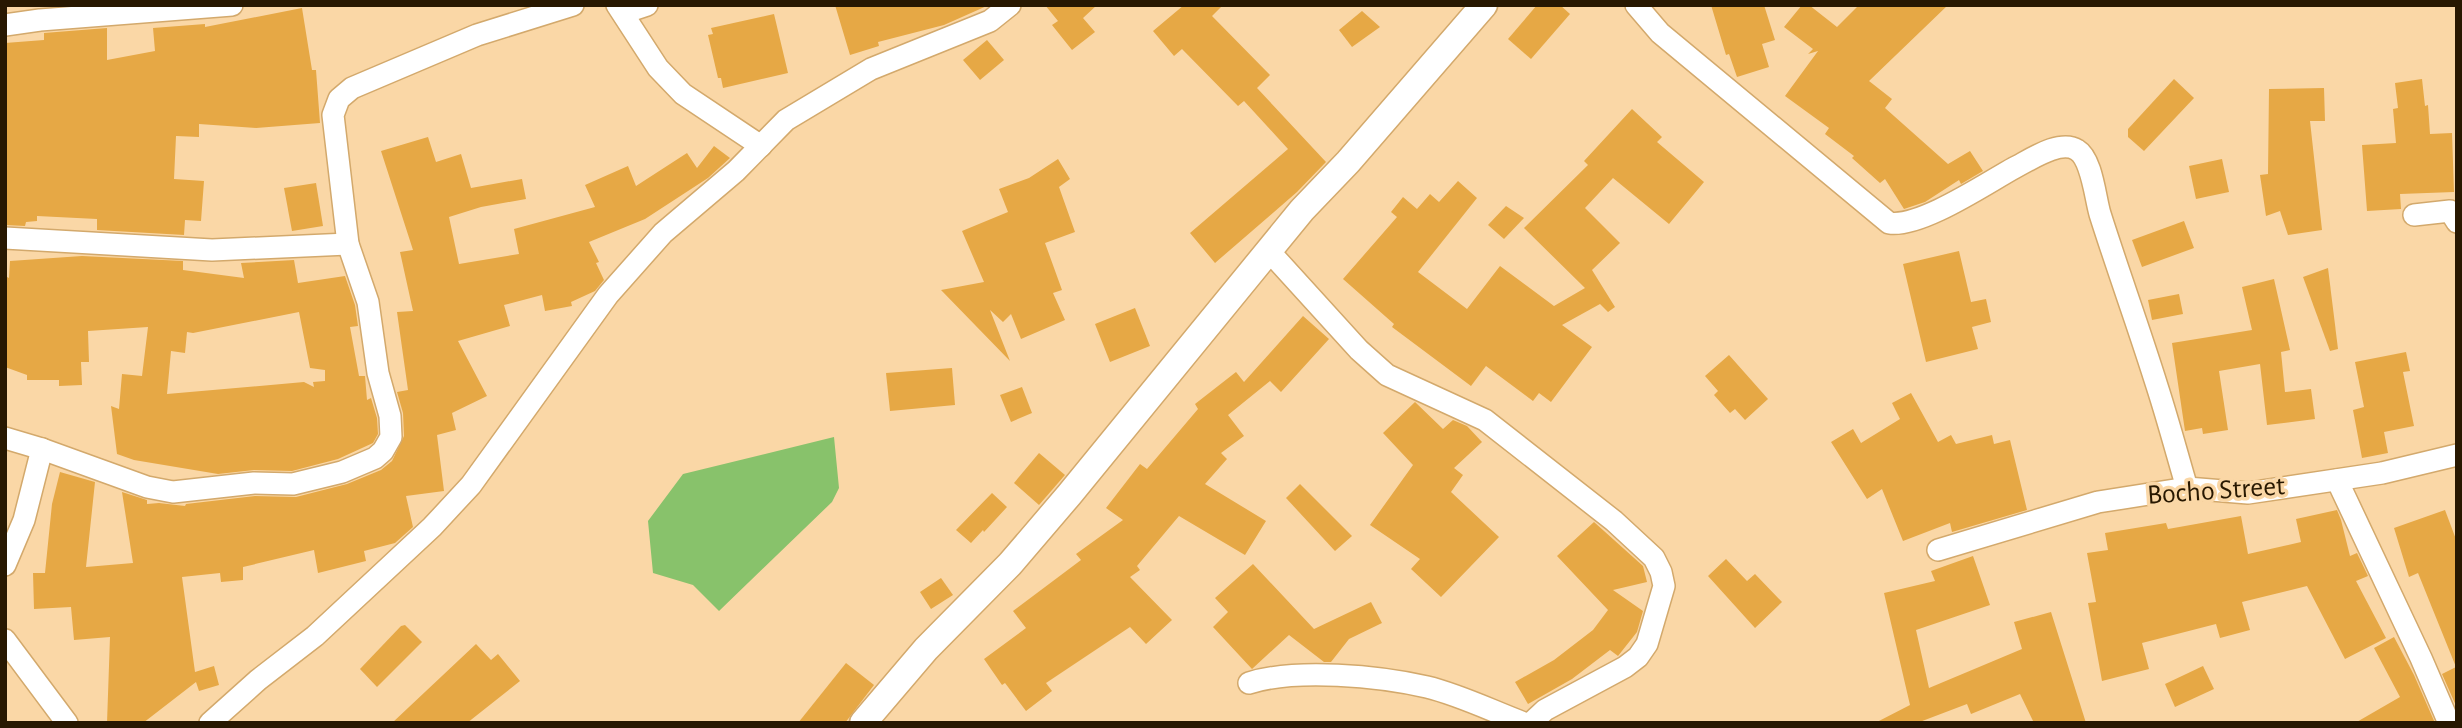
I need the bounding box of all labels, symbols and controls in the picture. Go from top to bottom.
street label: Bocho Street [2146,472,2286,510]

